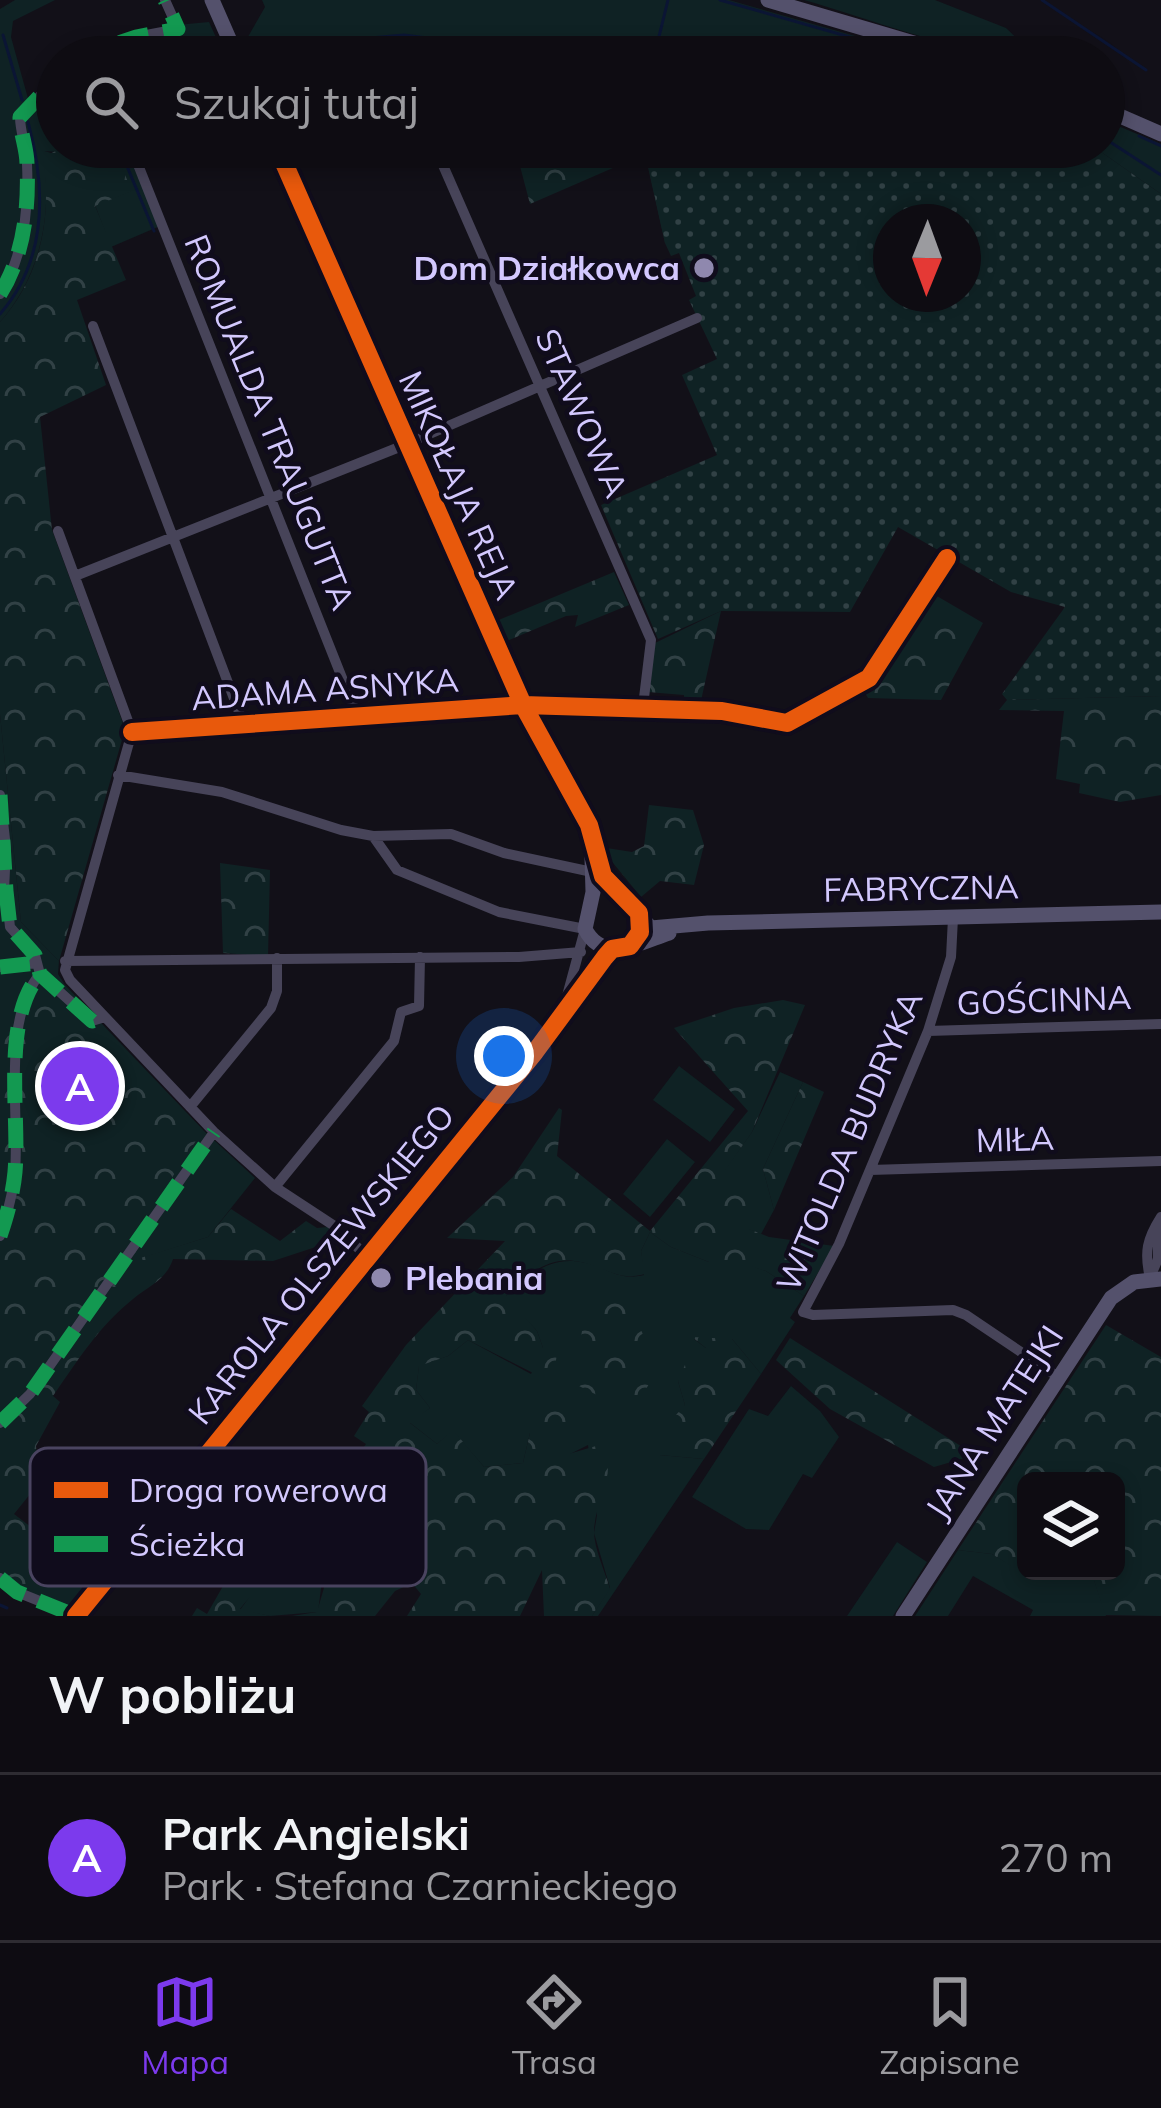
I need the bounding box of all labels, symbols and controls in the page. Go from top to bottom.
search box [36,36,1125,168]
icon: search [78,69,144,135]
text: Szukaj tutaj [174,74,419,130]
north arrow [873,204,981,312]
street label: ROMUALDA TRAUGUTTA [176,228,364,615]
place label: Dom Działkowca [414,247,680,288]
marker: Dom Działkowca [691,255,717,281]
street label: STAWOWA [527,322,638,503]
street label: MIKOŁAJA REJA [391,364,528,605]
street label: ADAMA ASNYKA [190,659,460,718]
street label: FABRYCZNA [823,865,1019,910]
street label: GOŚCINNA [956,976,1132,1023]
street label: WITOLDA BUDRYKA [767,984,930,1297]
your location [474,1026,534,1086]
pin: A [41,1041,119,1131]
street label: KAROLA OLSZEWSKIEGO [179,1095,462,1432]
street label: MIŁA [975,1117,1055,1160]
place label: Plebania [405,1257,544,1298]
marker: Plebania [368,1265,394,1291]
street label: JANA MATEJKI [916,1317,1071,1526]
legend [30,1448,426,1586]
text: Droga rowerowa [129,1469,388,1510]
map controls [1017,1472,1125,1580]
button: layers [1017,1472,1125,1580]
text: Ścieżka [129,1523,245,1564]
text: W pobliżu [48,1662,296,1726]
text: Park Angielski [162,1805,470,1861]
text: A [72,1833,102,1882]
text: 270 m [998,1833,1113,1882]
text: Park · Stefana Czarnieckiego [162,1861,678,1910]
tab: Mapa [141,1969,229,2082]
tab: Trasa [512,1969,597,2082]
tab: Zapisane [879,1969,1020,2082]

